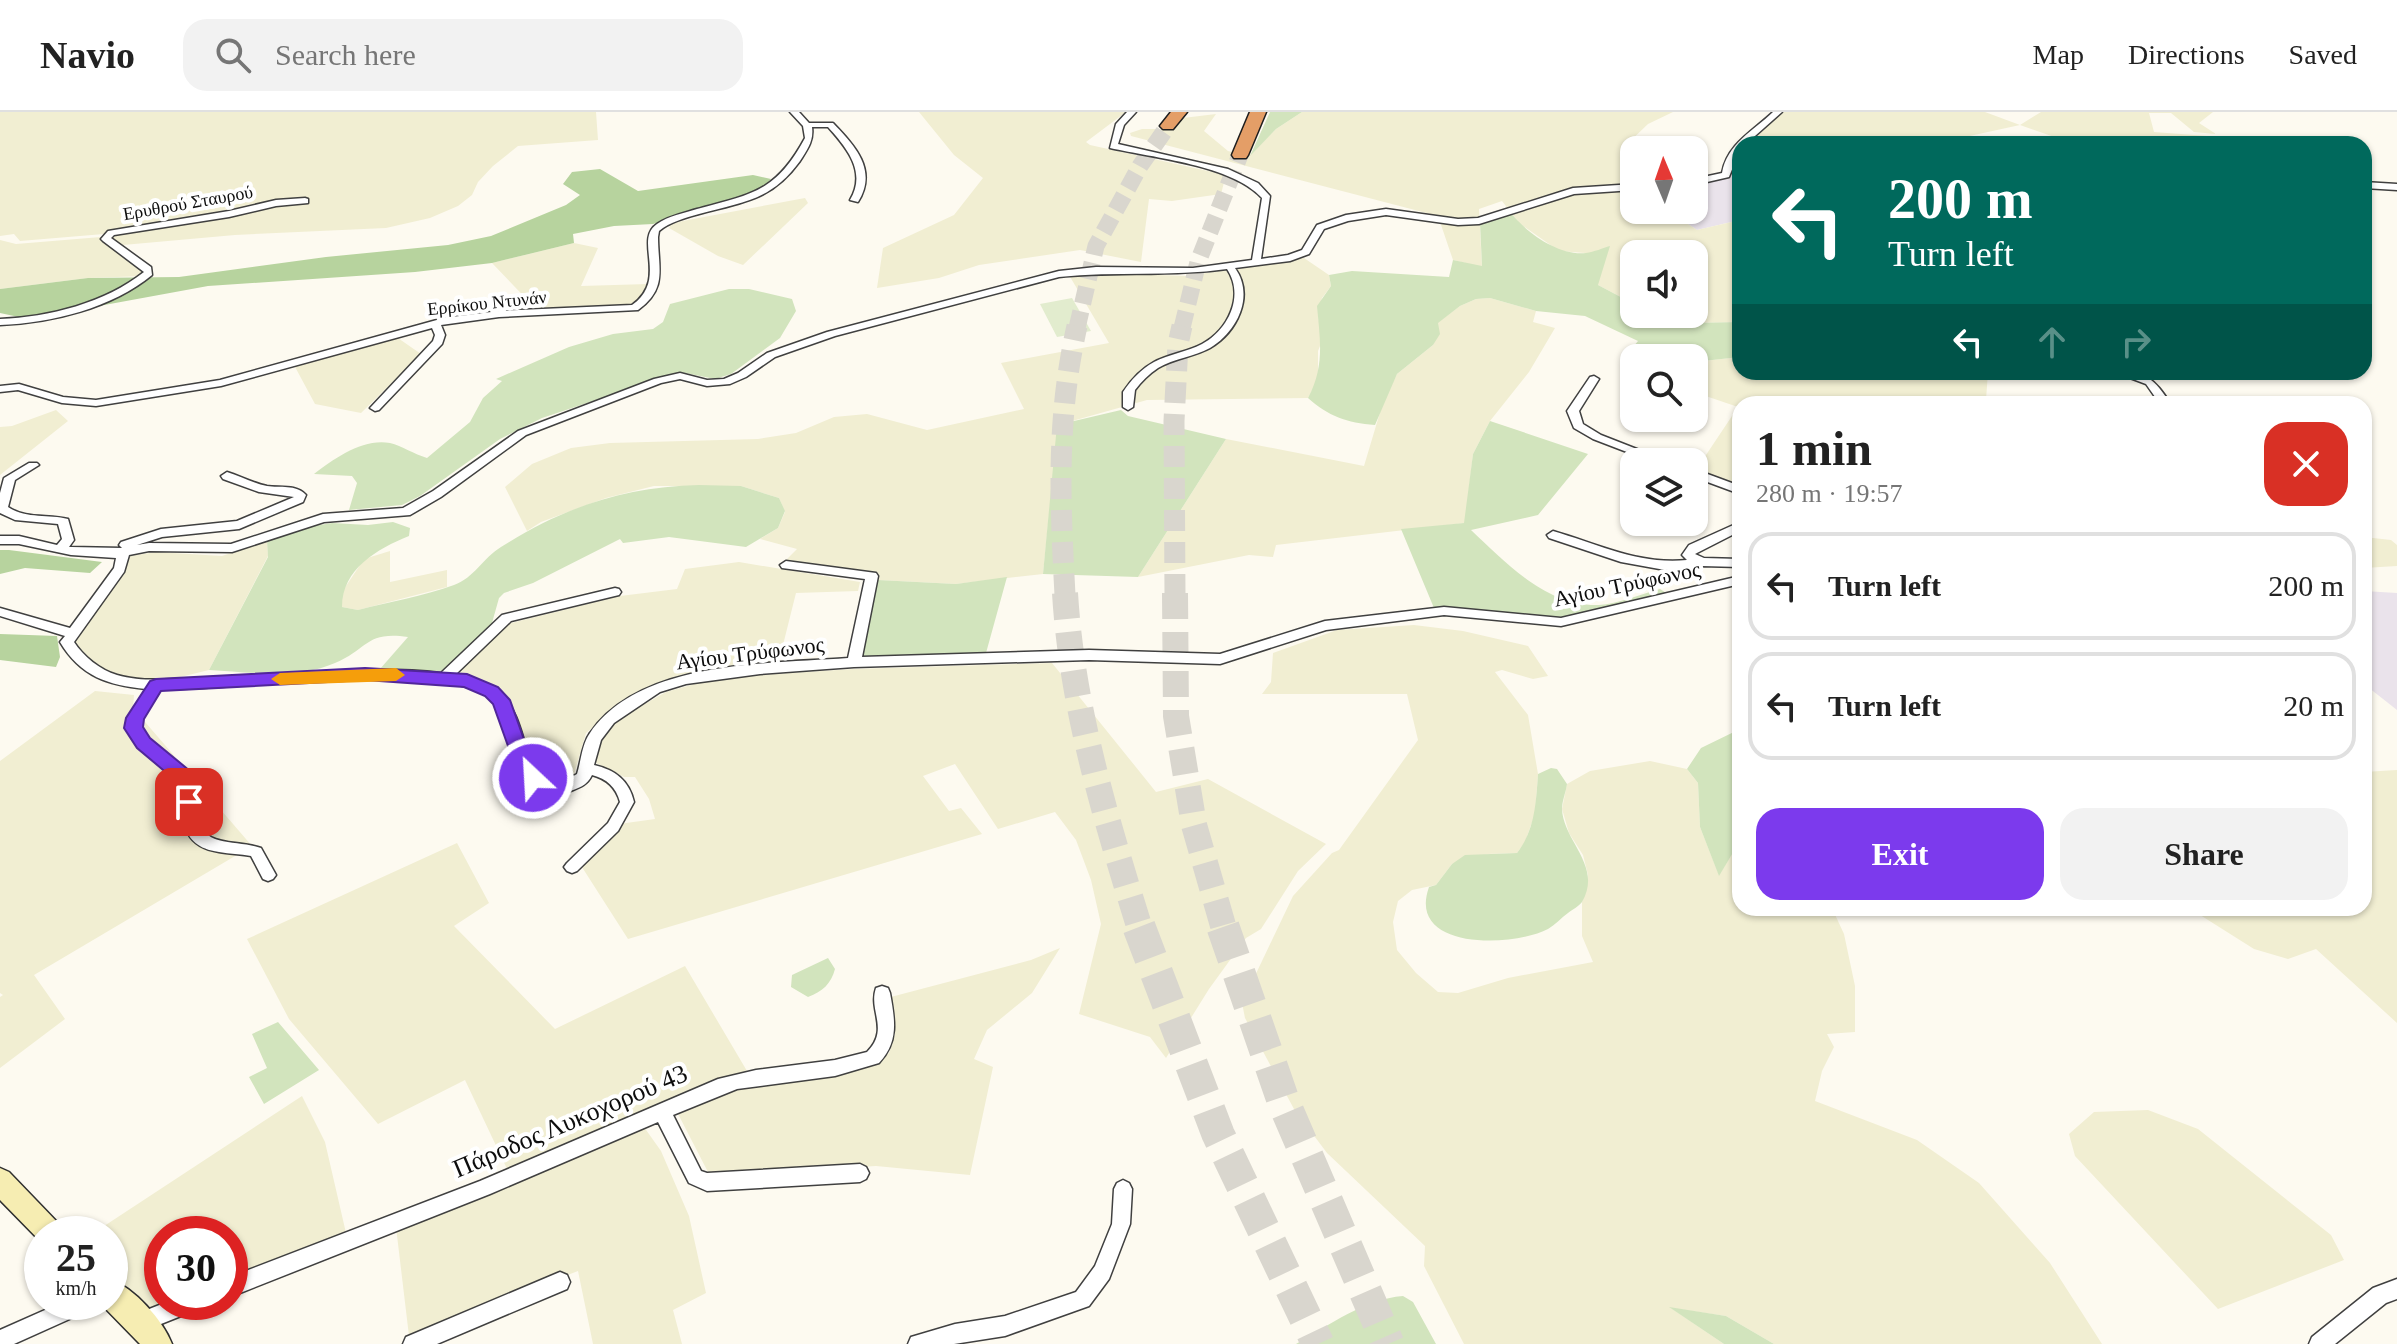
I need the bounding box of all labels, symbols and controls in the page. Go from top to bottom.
search box [183,19,743,91]
icon: search [211,33,255,77]
text: Navio [40,34,135,76]
text: Search here [275,38,416,71]
text: Map [2033,39,2084,70]
text: Directions [2128,39,2245,70]
text: Saved [2289,39,2357,70]
north arrow [1620,136,1708,224]
map controls [1620,136,1708,536]
icon: left [1756,168,1860,272]
text: 200 m [1888,168,2033,230]
street label: Ερυθρού Σταυρού [121,182,255,224]
text: Turn left [1888,234,2014,274]
button: sound [1620,240,1708,328]
street label: Ερρίκου Ντυνάν [426,287,548,319]
icon: left [1946,320,1990,364]
icon: ahead [2030,320,2074,364]
icon: right [2114,320,2158,364]
button: search [1620,344,1708,432]
text: 1 min [1756,422,1872,475]
button: close [2264,422,2348,506]
button: layers [1620,448,1708,536]
text: 280 m · 19:57 [1756,479,1903,508]
street label: Αγίου Τρύφωνος [1551,556,1703,612]
icon: left [1760,564,1804,608]
text: Turn left [1828,569,1941,602]
text: 200 m [2268,569,2344,602]
street label: Αγίου Τρύφωνος [674,631,826,674]
icon: left [1760,684,1804,728]
text: Turn left [1828,689,1941,722]
text: 20 m [2283,689,2344,722]
position arrow [491,736,575,820]
pin [155,768,223,836]
icon: arrive [167,780,211,824]
button: Exit [1756,808,2044,900]
button: Share [2060,808,2348,900]
street label: Πάροδος Λυκοχορού 43 [449,1059,691,1183]
speed limit sign: 30 [144,1216,248,1320]
text: 25 [56,1235,96,1280]
text: km/h [55,1277,97,1299]

